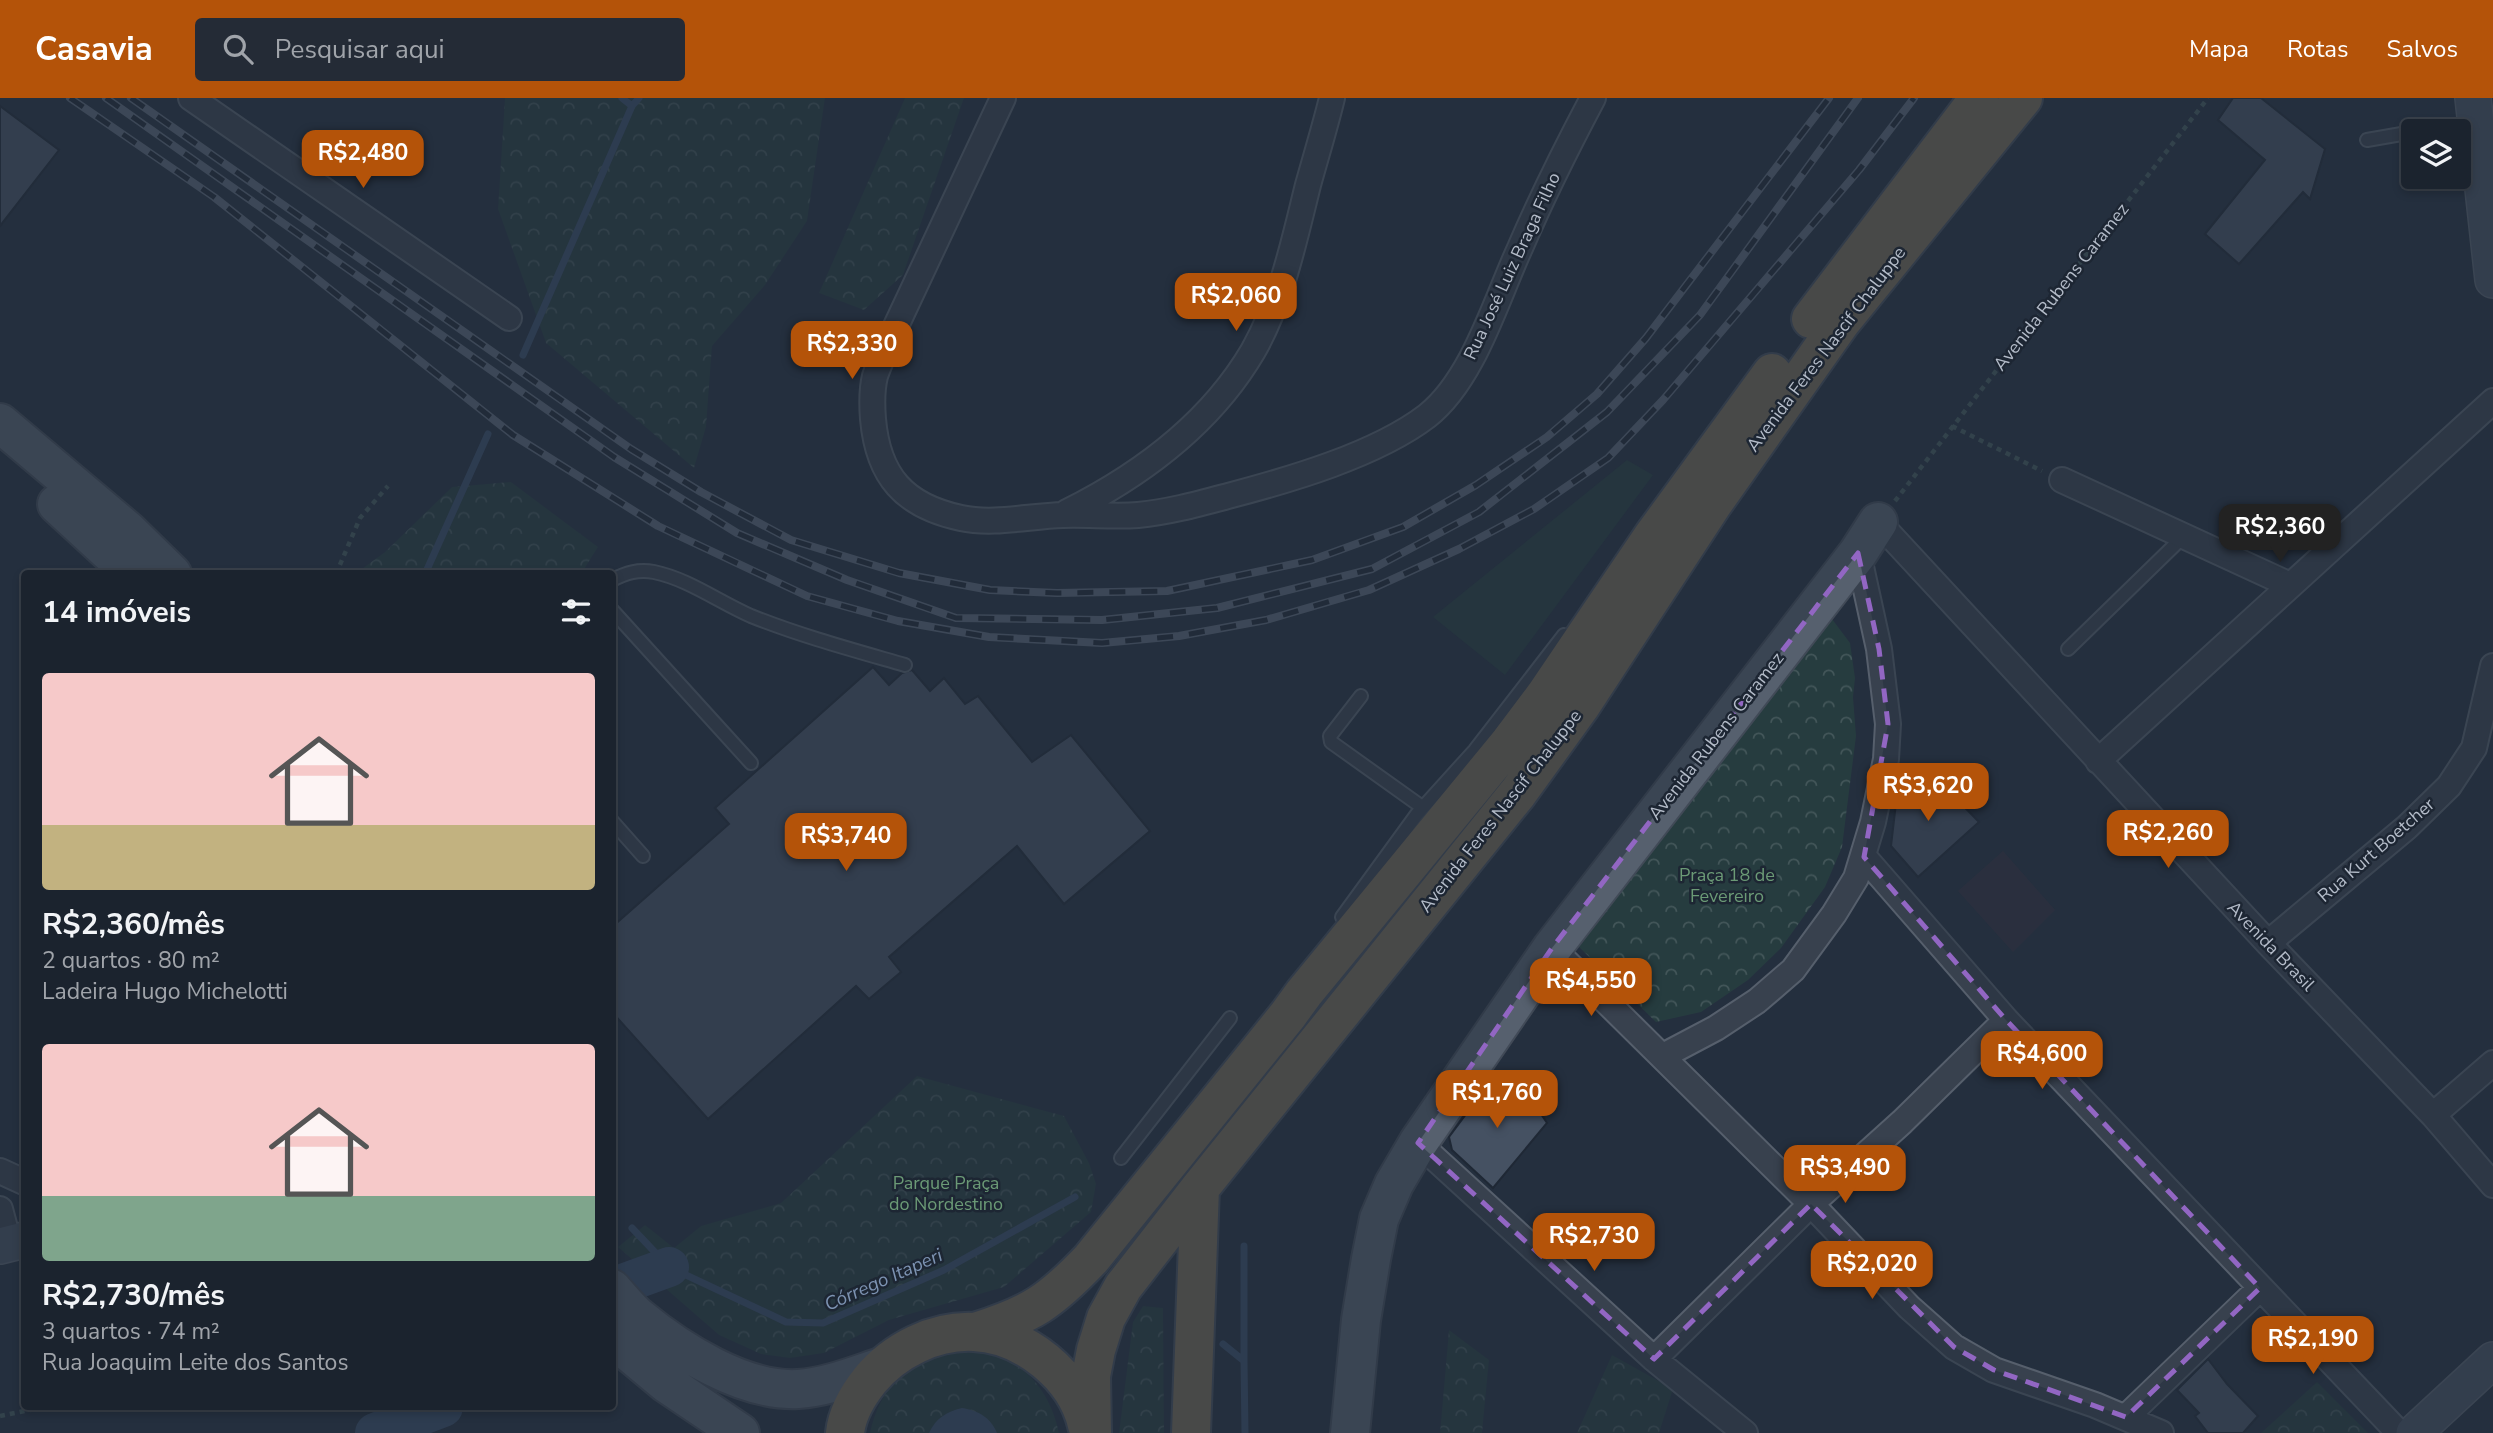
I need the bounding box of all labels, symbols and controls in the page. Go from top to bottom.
search box [195,18,685,81]
text: Casavia [35,27,153,72]
icon: search [219,30,257,68]
text: Pesquisar aqui [275,32,445,67]
text: Mapa [2189,33,2249,65]
text: Rotas [2287,33,2349,65]
text: Salvos [2387,33,2458,65]
map controls [2401,119,2471,189]
button: layers [2401,119,2471,189]
pin: R$2,480 [298,130,428,190]
text: R$2,480 [318,137,408,168]
street label: Rua José Luiz Braga Filho [1458,168,1566,364]
street label: Avenida Rubens Caramez [1988,198,2134,376]
street label: Avenida Feres Nascif Chaluppe [1741,241,1911,457]
pin: R$2,060 [1171,274,1301,333]
text: R$2,060 [1191,280,1281,311]
pin: R$2,330 [787,322,917,381]
text: R$2,330 [807,328,897,359]
pin: R$2,360 [2215,504,2345,564]
text: R$2,360 [2235,511,2325,542]
text: 14 imóveis [42,592,191,633]
icon: filters [557,593,595,631]
street label: Avenida Rubens Caramez [1643,647,1789,825]
street label: Avenida Feres Nascif Chaluppe [1413,705,1587,917]
icon: home [256,718,382,844]
pin: R$3,620 [1863,764,1993,823]
text: R$3,620 [1883,770,1973,801]
street label: Rua Kurt Boetcher [2312,792,2440,908]
pin: R$2,260 [2103,810,2233,870]
pin: R$3,740 [781,814,911,873]
text: R$2,260 [2123,817,2213,848]
text: R$3,740 [801,820,891,851]
park label: Praça 18 de Fevereiro [1679,863,1775,908]
street label: Avenida Brasil [2222,896,2321,997]
text: R$2,360/mês [42,904,225,945]
text: 2 quartos · 80 m² [42,945,220,976]
pin: R$4,550 [1526,958,1656,1018]
text: R$4,550 [1546,965,1636,996]
text: Ladeira Hugo Michelotti [42,976,288,1007]
pin: R$4,600 [1977,1032,2107,1091]
text: R$4,600 [1997,1038,2087,1069]
pin: R$1,760 [1432,1070,1562,1130]
text: R$1,760 [1452,1077,1542,1108]
icon: home [256,1089,382,1215]
pin: R$3,490 [1780,1146,1910,1205]
text: R$3,490 [1800,1152,1890,1183]
park label: Parque Praça do Nordestino [889,1171,1003,1216]
pin: R$2,730 [1529,1214,1659,1273]
text: R$2,730 [1549,1220,1639,1251]
water label: Córrego Itaperi [820,1242,947,1318]
pin: R$2,020 [1807,1242,1937,1301]
text: R$2,020 [1827,1248,1917,1279]
text: R$2,730/mês [42,1275,225,1316]
text: 3 quartos · 74 m² [42,1316,220,1347]
pin: R$2,190 [2248,1316,2378,1376]
text: R$2,190 [2268,1323,2358,1354]
text: Rua Joaquim Leite dos Santos [42,1347,348,1378]

